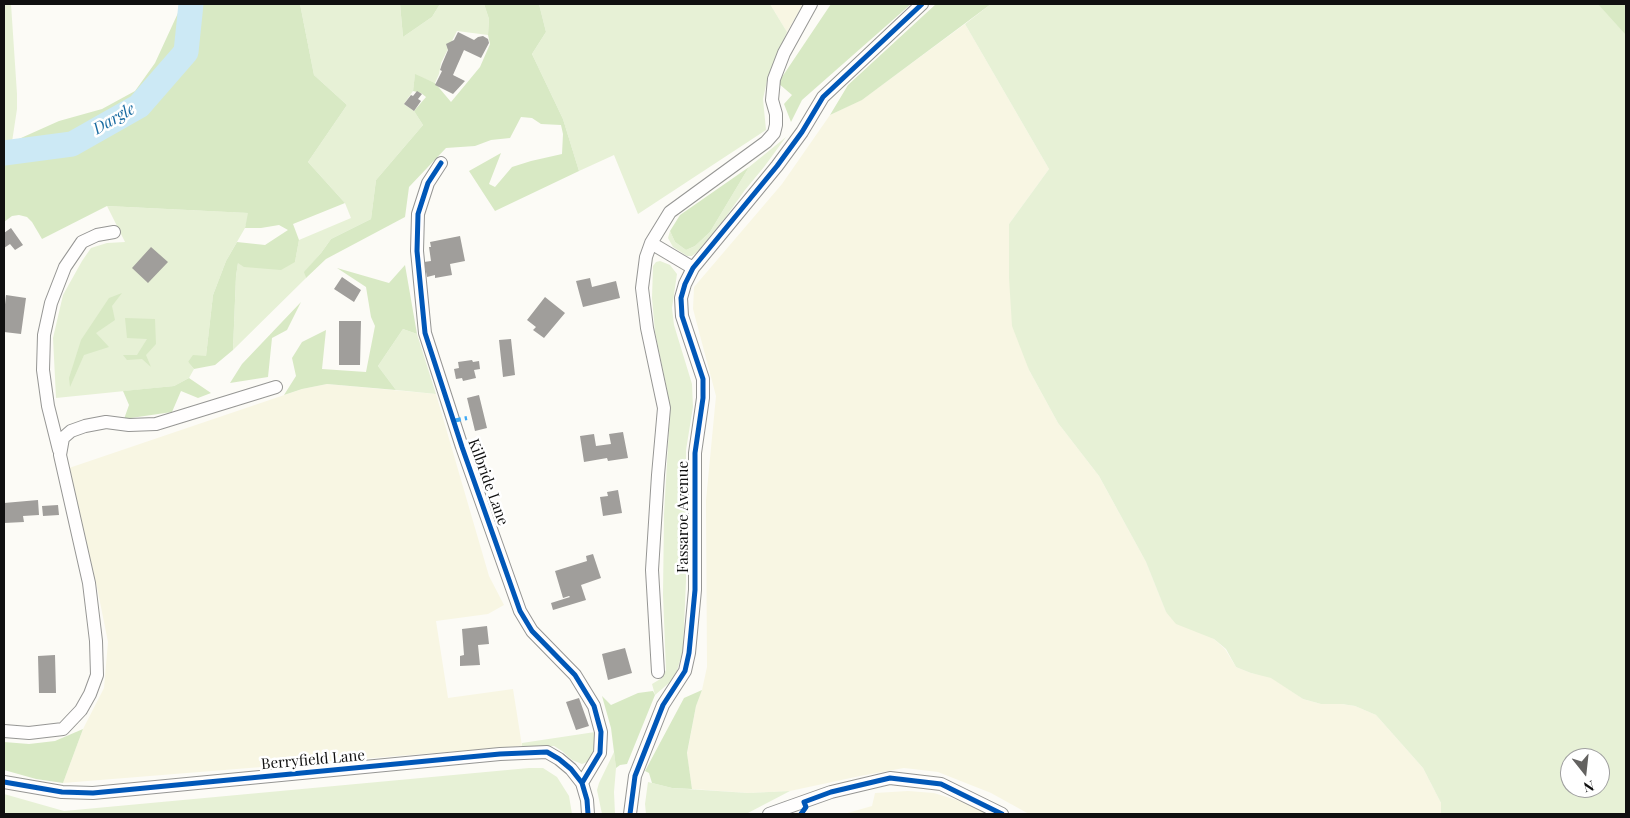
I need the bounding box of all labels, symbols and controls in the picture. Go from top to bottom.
water label: Dargle [90,99,138,139]
street label: Kilbride Lane [464,436,512,528]
street label: Fassaroe Avenue [674,461,692,573]
street label: Berryfield Lane [260,746,366,774]
north arrow [1560,748,1610,798]
text: N [1582,776,1596,797]

